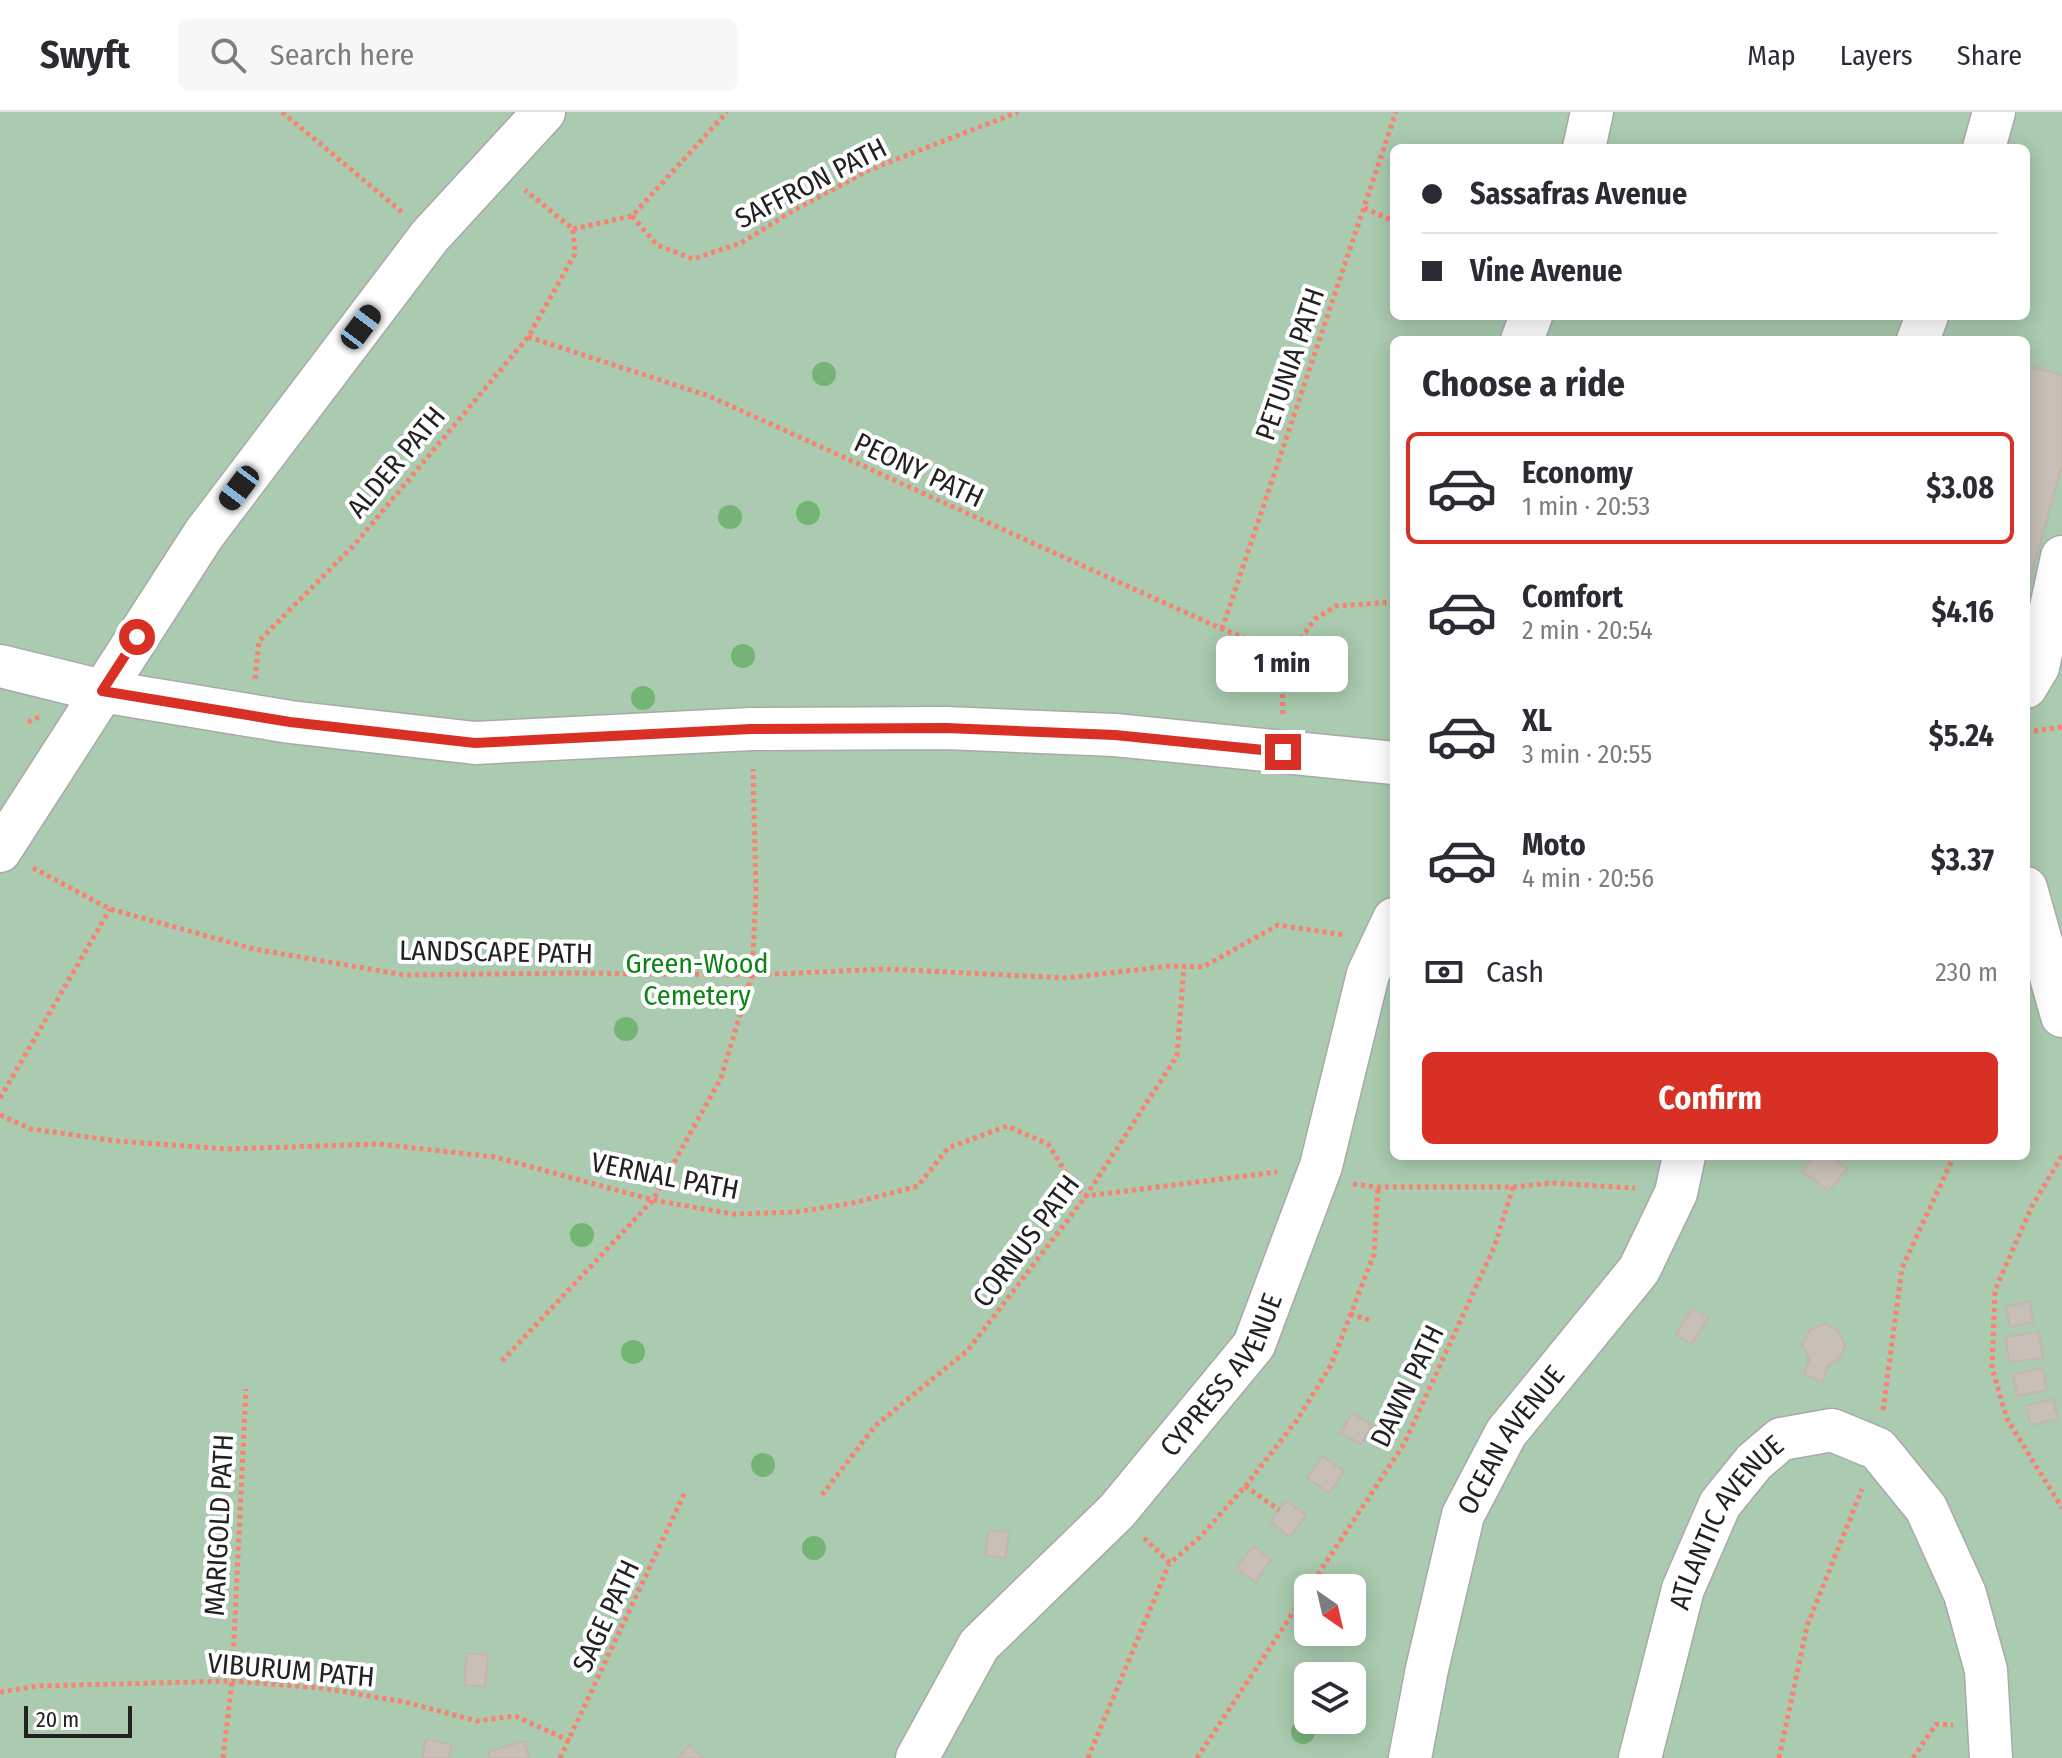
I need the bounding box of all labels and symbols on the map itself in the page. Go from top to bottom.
street label: SAFFRON PATH [730,131,892,235]
street label: PETUNIA PATH [1249,283,1331,445]
car [337,301,385,353]
street label: ALDER PATH [340,400,452,524]
street label: PEONY PATH [849,426,989,514]
car [215,462,263,514]
route start [119,619,155,655]
callout: 1 min [1217,636,1349,692]
route end [1265,734,1301,770]
street label: LANDSCAPE PATH [399,934,593,970]
park label: Green-Wood Cemetery [626,947,768,1012]
street label: VERNAL PATH [588,1146,742,1206]
street label: CORNUS PATH [966,1169,1086,1313]
street label: CYPRESS AVENUE [1153,1289,1288,1463]
street label: DAWN PATH [1363,1320,1451,1452]
street label: OCEAN AVENUE [1450,1359,1571,1520]
street label: ATLANTIC AVENUE [1662,1428,1790,1613]
street label: MARIGOLD PATH [198,1433,240,1617]
street label: SAGE PATH [566,1555,646,1677]
north arrow [1294,1574,1366,1646]
street label: VIBURUM PATH [206,1646,376,1694]
scale bar [24,1702,132,1738]

